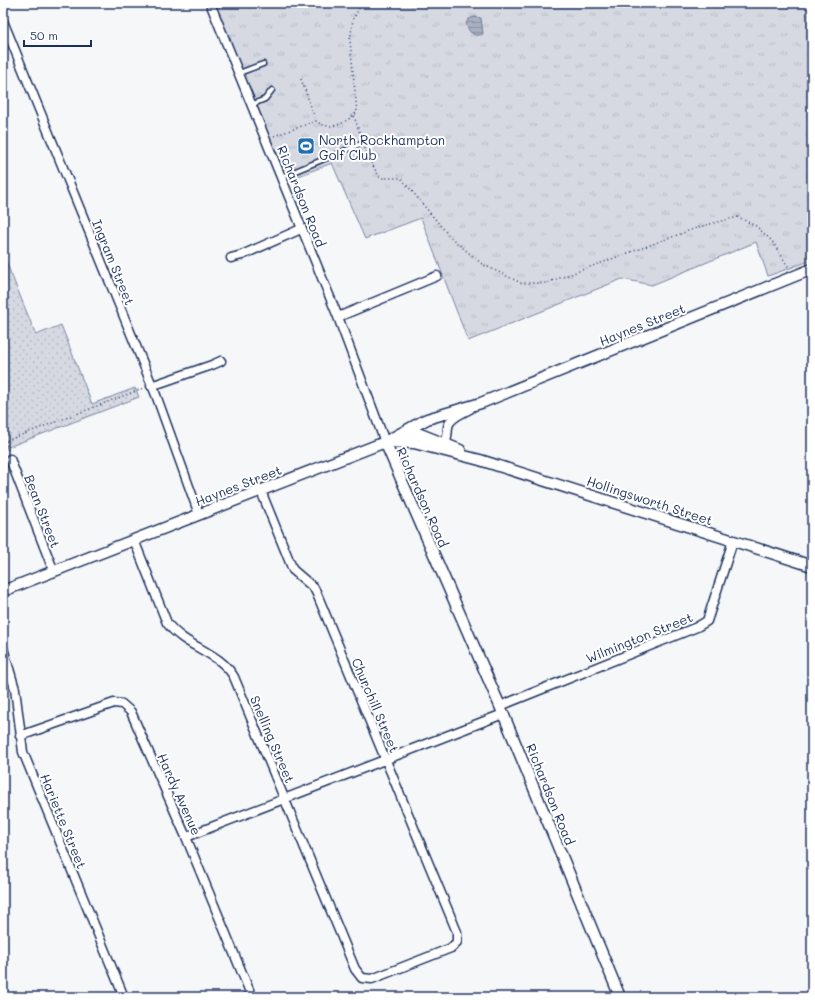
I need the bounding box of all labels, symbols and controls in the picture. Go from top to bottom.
scale bar [24,22,91,48]
text: 50 m [30,27,58,43]
place label: North Rockhampton Golf Club [319,131,445,163]
sports icon: North Rockhampton Golf Club [296,136,316,156]
street label: Richardson Road [274,143,330,249]
street label: Ingram Street [89,217,139,308]
street label: Haynes Street [597,299,688,349]
street label: Richardson Road [393,444,453,550]
street label: Haynes Street [192,461,284,509]
street label: Bean Street [21,472,65,550]
street label: Hollingsworth Street [585,472,715,528]
street label: Wilmington Street [583,608,695,666]
street label: Churchill Street [348,655,404,755]
street label: Snelling Street [247,693,299,786]
street label: Richardson Road [523,741,579,847]
street label: Hardy Avenue [154,750,206,838]
street label: Hariette Street [37,771,91,871]

